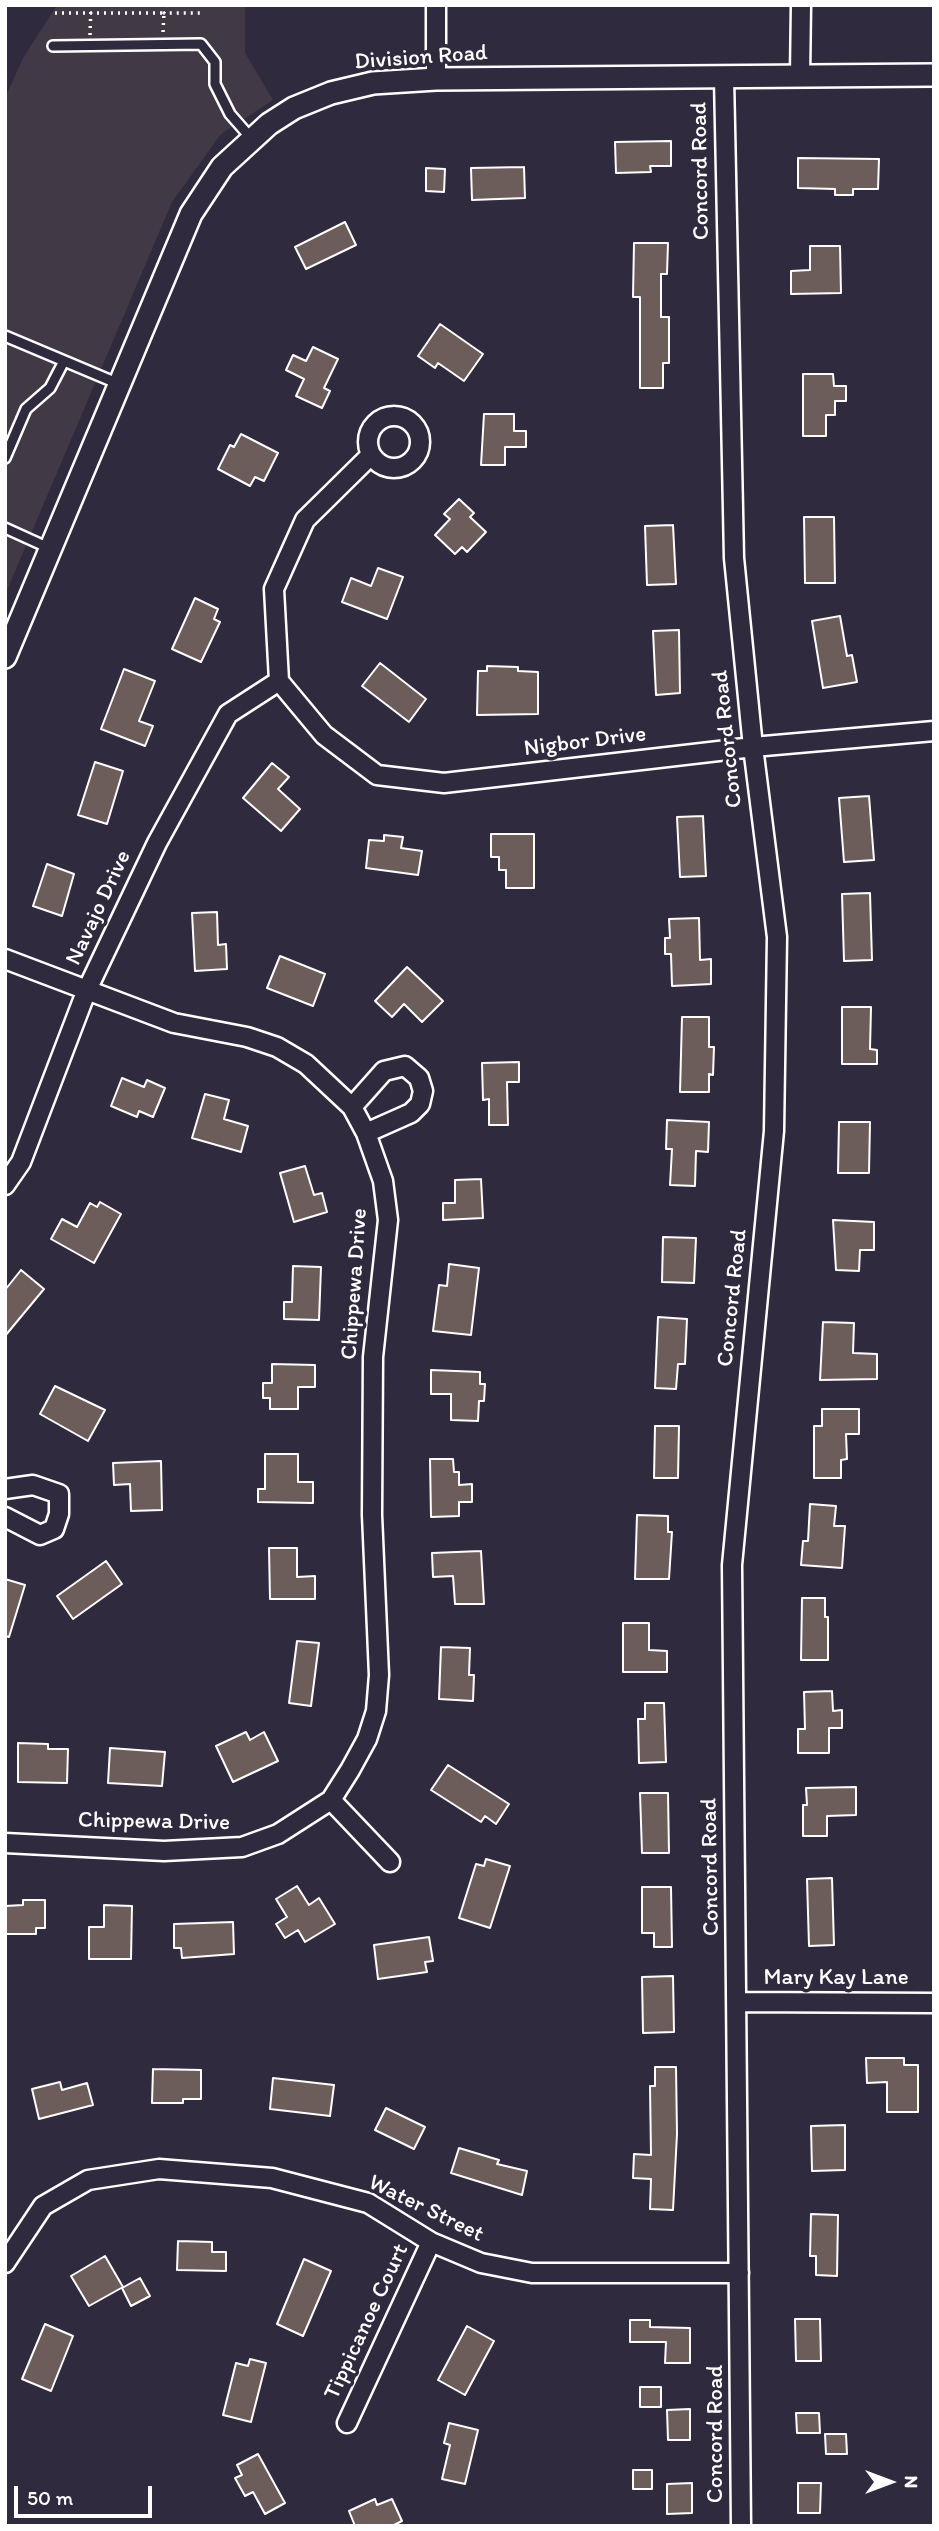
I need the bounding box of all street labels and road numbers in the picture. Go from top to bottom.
street label: Division Road [354,40,488,76]
street label: Concord Road [686,102,716,240]
street label: Concord Road [707,669,749,809]
street label: Nigbor Drive [522,721,648,763]
street label: Navajo Drive [60,846,138,970]
street label: Chippewa Drive [336,1207,374,1361]
street label: Concord Road [712,1228,754,1368]
street label: Concord Road [696,1798,726,1936]
street label: Chippewa Drive [78,1807,230,1837]
street label: Mary Kay Lane [763,1964,909,1992]
street label: Water Street [364,2169,488,2249]
street label: Tippicanoe Court [319,2240,415,2404]
street label: Concord Road [702,2365,730,2503]

